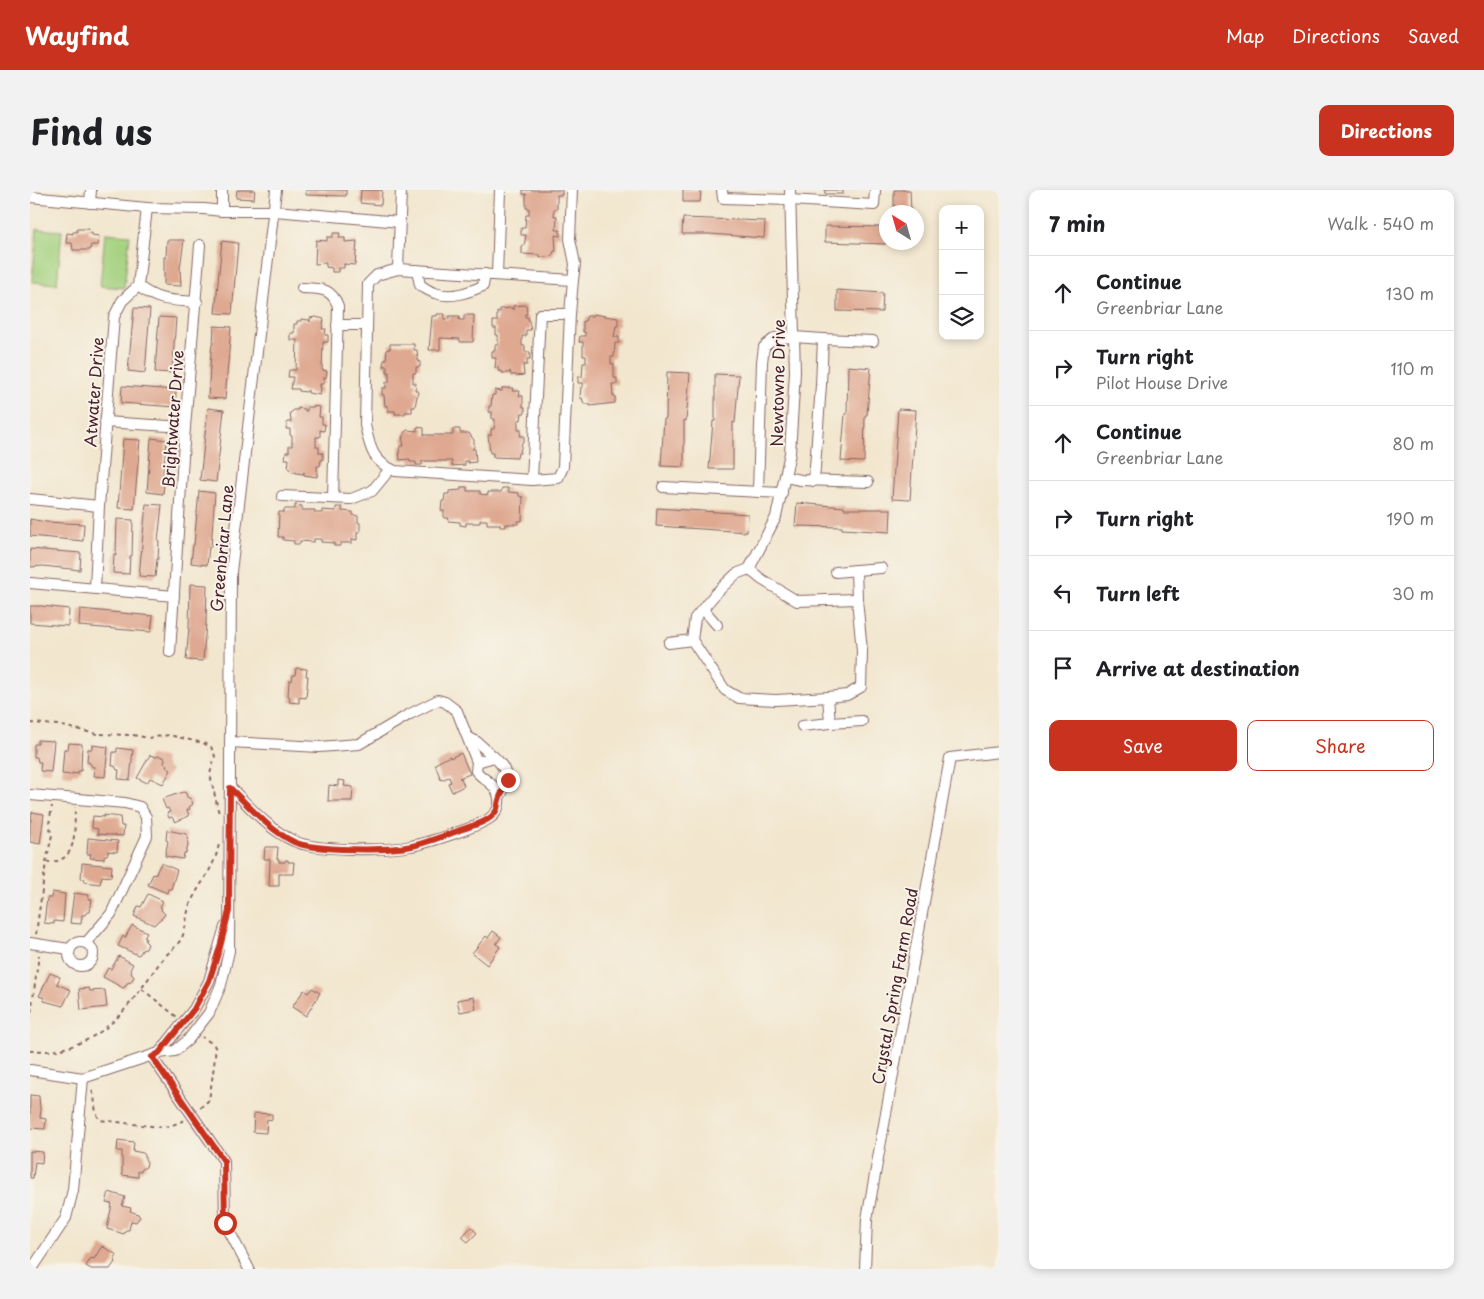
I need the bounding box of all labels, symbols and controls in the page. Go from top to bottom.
text: Wayfind [25,17,129,53]
text: Map [1226,22,1264,49]
text: Directions [1292,22,1380,49]
text: Saved [1408,22,1459,49]
text: Find us [30,104,152,157]
button: Directions [1319,105,1454,156]
north arrow [879,205,924,250]
map controls [939,205,984,340]
button: + [939,205,984,250]
text: 7 min [1049,207,1105,239]
text: Walk · 540 m [1328,211,1434,235]
button: − [939,250,984,295]
text: Continue [1096,267,1182,295]
icon: ahead [1049,279,1077,307]
text: 130 m [1386,281,1434,305]
button: layers [939,295,984,340]
text: Greenbriar Lane [1096,295,1224,319]
street label: Newtowne Drive [764,319,790,447]
street label: Atwater Drive [77,336,109,448]
text: Turn right [1096,342,1194,370]
street label: Brightwater Drive [155,349,189,489]
icon: right [1049,354,1077,382]
text: 110 m [1391,356,1434,380]
text: Pilot House Drive [1096,370,1228,394]
text: Continue [1096,417,1182,445]
icon: ahead [1049,429,1077,457]
text: 80 m [1392,431,1434,455]
text: Greenbriar Lane [1096,445,1224,469]
street label: Greenbriar Lane [203,483,239,613]
icon: right [1049,504,1077,532]
text: Turn right [1096,504,1194,532]
text: 190 m [1386,506,1434,530]
icon: left [1049,579,1077,607]
text: Turn left [1096,579,1180,607]
text: 30 m [1392,581,1434,605]
icon: arrive [1049,654,1077,682]
text: Arrive at destination [1096,654,1300,682]
button: Save [1049,720,1237,771]
button: Share [1247,720,1434,771]
route end [497,769,520,792]
street label: Crystal Spring Farm Road [865,886,923,1086]
route start [214,1212,237,1235]

